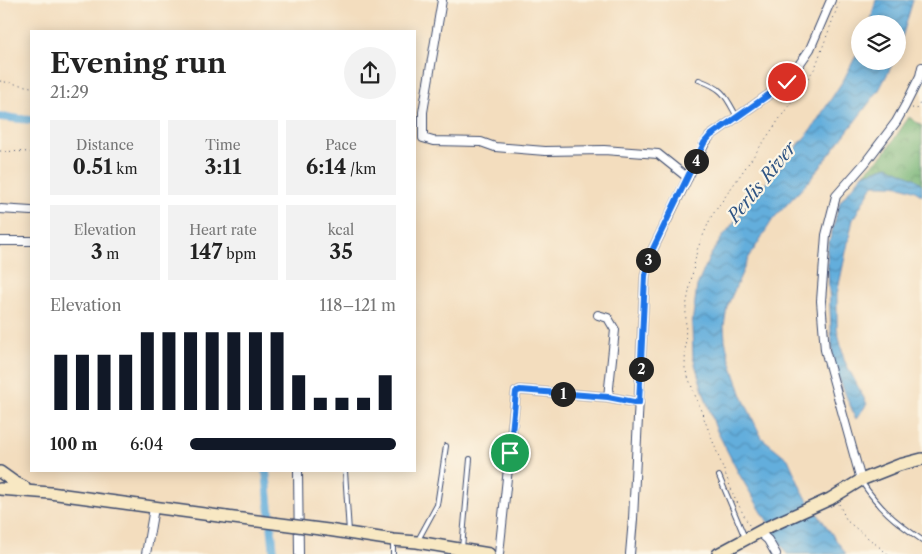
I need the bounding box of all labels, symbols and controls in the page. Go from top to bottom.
map controls [851,15,906,70]
button: layers [851,15,906,70]
text: Evening run [50,46,226,80]
button: share [344,47,396,99]
pin [766,61,808,103]
icon: check [773,68,801,96]
text: 21:29 [50,82,89,102]
text: Distance [76,136,134,154]
text: Time [205,136,241,154]
text: Pace [325,136,357,154]
water label: Perlis River [721,136,802,228]
pin: 4 [684,148,708,174]
text: 4 [692,152,701,170]
text: 0.51 [73,154,113,179]
text: 3:11 [204,154,242,179]
text: 6:14 [306,154,346,179]
text: km [113,160,137,178]
text: /km [346,160,376,178]
text: Elevation [74,221,136,239]
text: Heart rate [189,221,257,239]
text: kcal [328,221,354,239]
text: 3 [91,239,103,264]
text: 147 [190,239,223,264]
text: 35 [329,239,353,264]
text: m [103,245,119,263]
text: bpm [223,245,256,263]
pin: 3 [636,248,660,272]
text: 3 [645,251,652,269]
text: Elevation [50,295,121,315]
text: 118–121 m [320,295,396,315]
pin: 2 [628,356,654,382]
text: 2 [637,360,646,378]
pin: 1 [550,382,576,406]
text: 1 [560,385,567,403]
pin [489,432,531,474]
text: 100 m [50,434,97,454]
text: 6:04 [130,434,163,454]
icon: arrive [496,439,524,467]

